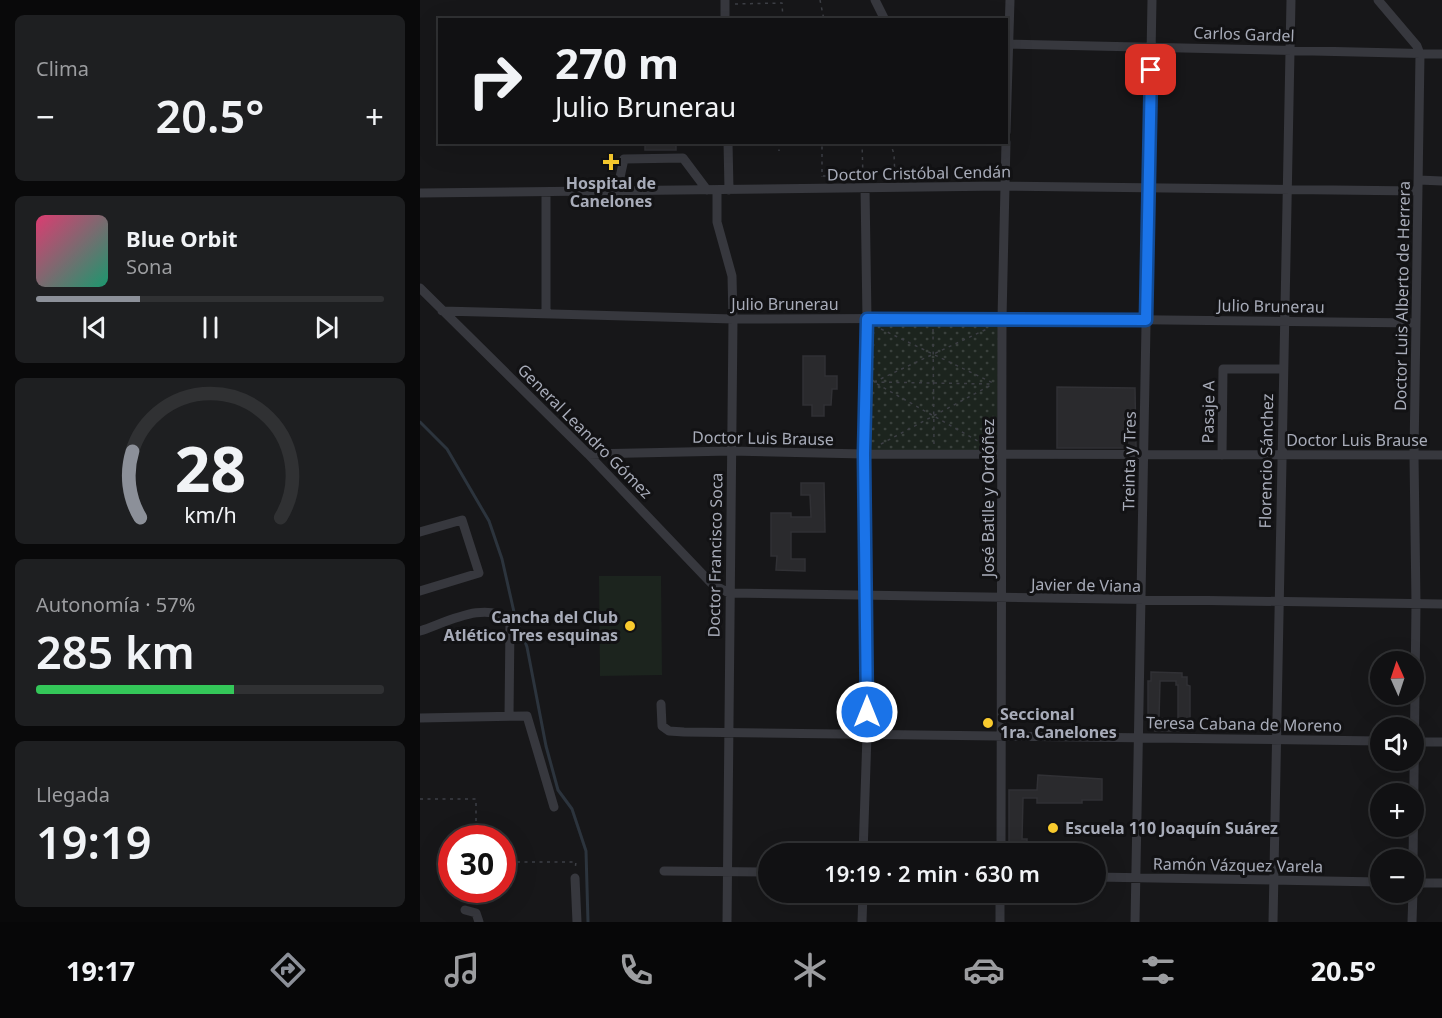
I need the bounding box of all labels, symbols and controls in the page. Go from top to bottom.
street label: Carlos Gardel [1193,21,1295,47]
text: 270 m [555,34,679,91]
icon: right [456,42,534,120]
pin [1125,44,1176,95]
icon: arrive [1134,53,1167,86]
text: Clima [36,55,89,82]
text: 20.5° [156,85,264,146]
text: Julio Brunerau [555,88,736,125]
text: − [36,94,55,139]
text: + [365,94,384,139]
marker: Hospital de Canelones [602,153,620,171]
street label: Doctor Cristóbal Cendán [827,160,1011,186]
place label: Hospital de Canelones [566,172,656,212]
street label: Doctor Luis Alberto de Herrera [1389,181,1415,411]
text: Blue Orbit [126,223,238,253]
text: Sona [126,253,173,280]
street label: Julio Brunerau [729,293,839,315]
street label: Julio Brunerau [1215,294,1325,318]
icon: previous [78,311,111,344]
icon: pause [194,311,227,344]
icon: next [310,311,343,344]
street label: General Leandro Gómez [513,359,657,503]
street label: Pasaje A [1196,380,1220,444]
street label: Florencio Sánchez [1254,394,1278,528]
street label: Treinta y Tres [1117,411,1141,511]
street label: José Batlle y Ordóñez [977,419,999,579]
text: 28 [174,425,246,510]
street label: Doctor Luis Brause [692,426,834,450]
street label: Doctor Luis Brause [1286,429,1428,451]
street label: Doctor Francisco Soca [703,472,727,638]
text: km/h [184,500,236,529]
street label: Javier de Viana [1029,573,1141,597]
text: Autonomía · 57% [36,591,195,618]
place label: Cancha del Club Atlético Tres esquinas [444,606,618,646]
marker: Cancha del Club Atlético Tres esquinas [623,619,637,633]
text: 285 km [36,621,195,682]
north arrow [1370,651,1424,705]
map controls [1370,651,1424,903]
position arrow [835,680,899,744]
place label: Seccional 1ra. Canelones [1000,703,1117,743]
street label: Teresa Cabana de Moreno [1146,711,1342,737]
marker: Seccional 1ra. Canelones [981,716,995,730]
button: sound [1370,717,1424,771]
text: Llegada [36,781,110,808]
button: + [1370,783,1424,837]
text: 19:19 [36,811,151,872]
place label: Escuela 110 Joaquín Suárez [1065,817,1278,839]
marker: Escuela 110 Joaquín Suárez [1046,821,1060,835]
speed limit sign: 30 [438,825,516,903]
button: − [1370,849,1424,903]
street label: Ramón Vázquez Varela [1153,853,1323,877]
text: 19:19 · 2 min · 630 m [824,858,1040,888]
icon: directions [267,949,309,991]
icon: music [441,949,483,991]
icon: phone [615,949,657,991]
icon: climate [789,949,831,991]
icon: car [963,949,1005,991]
icon: filters [1137,949,1179,991]
text: 19:17 [66,952,135,989]
text: 20.5° [1311,952,1376,989]

